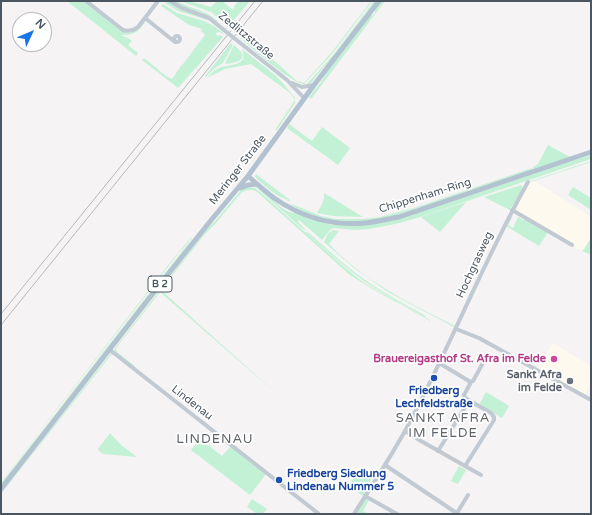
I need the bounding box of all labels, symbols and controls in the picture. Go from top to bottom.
street label: Zedlitzstraße [215,9,277,63]
north arrow [12,12,52,52]
text: N [33,16,48,32]
street label: Meringer Straße [207,133,269,207]
street label: Chippenham-Ring [377,176,473,216]
street label: Hochgrasweg [454,230,496,300]
road number: B 2 [148,276,172,292]
place label: Brauereigasthof St. Afra im Felde [373,352,546,366]
marker: Brauereigasthof St. Afra im Felde [549,354,559,364]
place label: Sankt Afra im Felde [507,368,562,394]
marker: Friedberg Lechfeldstraße [429,373,439,383]
marker: Sankt Afra im Felde [565,376,575,386]
street label: Lindenau [169,383,215,423]
place label: Friedberg Lechfeldstraße [395,384,473,410]
district label: SANKT AFRA IM FELDE [396,411,490,442]
district label: LINDENAU [176,432,254,448]
place label: Friedberg Siedlung Lindenau Nummer 5 [287,467,394,493]
marker: Friedberg Siedlung Lindenau Nummer 5 [274,475,284,485]

